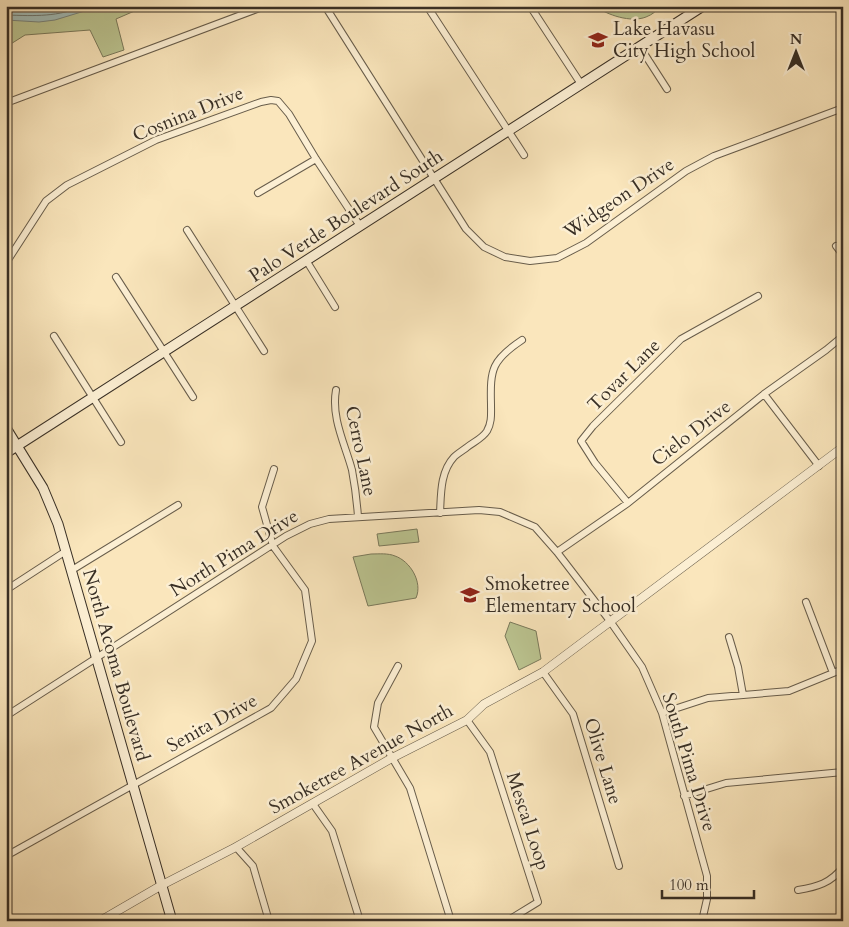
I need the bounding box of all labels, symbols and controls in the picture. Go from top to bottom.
place label: Lake Havasu City High School [613,16,756,64]
north arrow [772,28,822,78]
school or university icon: Lake Havasu City High School [587,29,609,51]
text: N [790,30,802,49]
street label: Cosnina Drive [129,80,247,148]
street label: Palo Verde Boulevard South [244,143,449,289]
street label: Widgeon Drive [558,151,679,245]
street label: Tovar Lane [582,333,666,417]
street label: Cielo Drive [646,394,736,472]
street label: Cerro Lane [339,404,383,498]
street label: North Pima Drive [165,503,303,603]
street label: North Acoma Boulevard [76,566,156,764]
place label: Smoketree Elementary School [485,571,636,619]
school or university icon: Smoketree Elementary School [459,584,481,606]
street label: Senita Drive [162,687,262,759]
street label: South Pima Drive [656,690,722,834]
street label: Smoketree Avenue North [264,697,458,820]
street label: Olive Lane [578,715,628,807]
street label: Mescal Loop [500,769,556,873]
scale bar [662,867,754,899]
text: 100 m [669,875,709,895]

